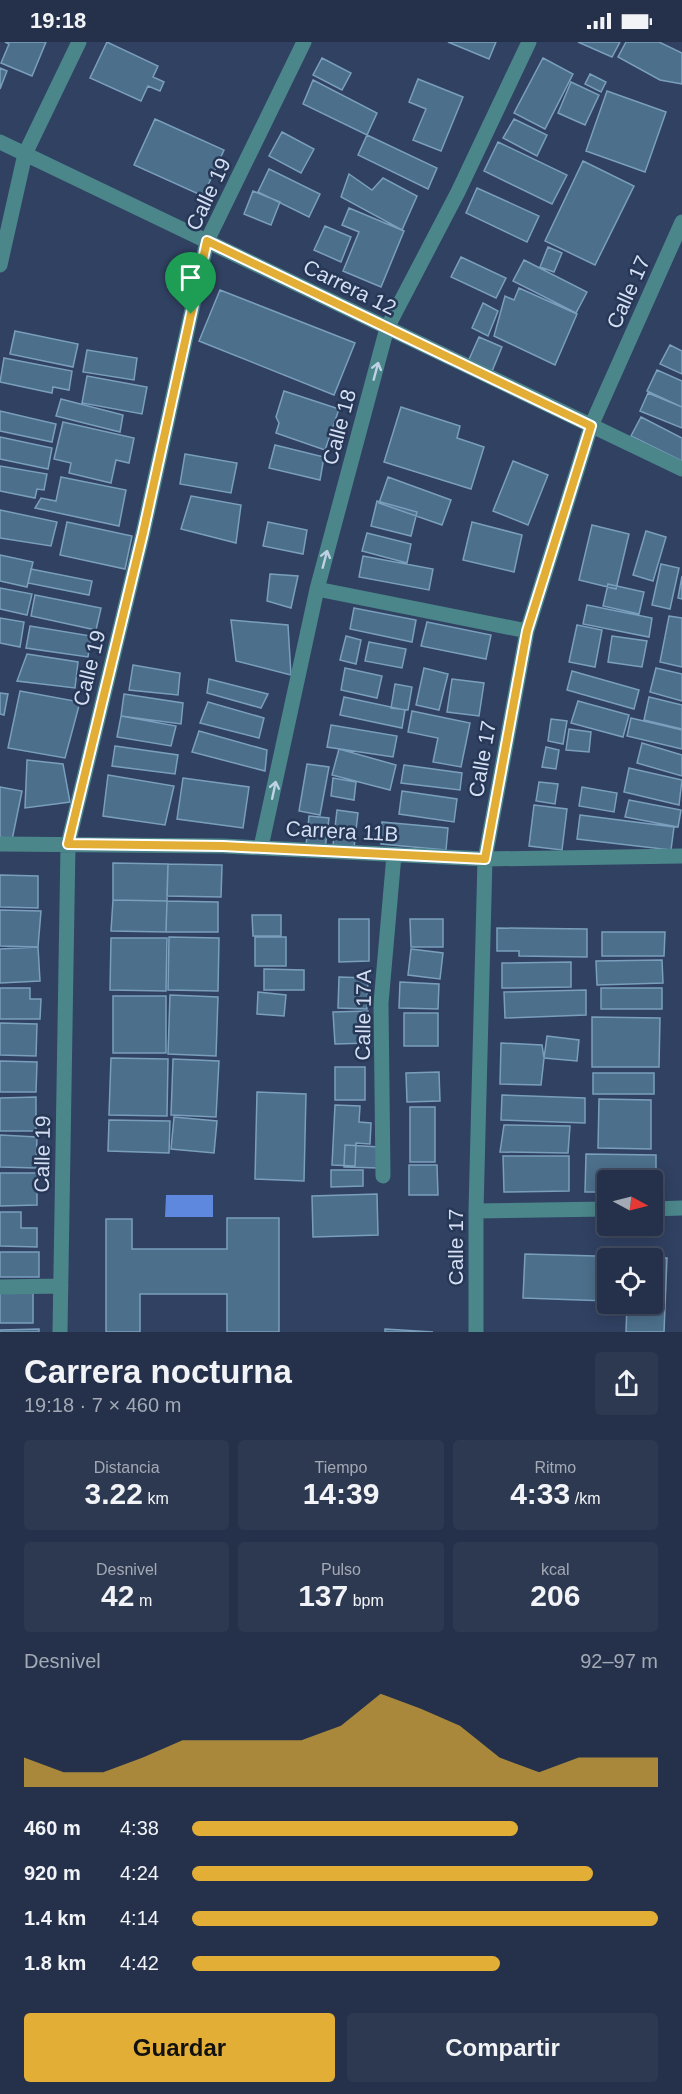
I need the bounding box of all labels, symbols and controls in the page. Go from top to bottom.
text: 19:18 [30,8,86,33]
street label: Calle 19 [181,154,235,234]
pin [165,252,216,314]
street label: Calle 17 [602,252,654,332]
street label: Carrera 12 [300,255,400,319]
icon: arrive [174,261,207,294]
one-way arrow [370,361,382,380]
street label: Calle 18 [318,387,360,467]
one-way arrow [320,550,331,569]
street label: Calle 19 [69,628,109,708]
street label: Calle 17 [464,719,500,799]
one-way arrow [268,781,280,800]
street label: Carrera 11B [285,817,399,845]
street label: Calle 17A [351,969,375,1061]
street label: Calle 19 [30,1115,54,1193]
north arrow [597,1170,663,1236]
map controls [597,1170,663,1314]
street label: Calle 17 [444,1208,467,1286]
button: locate [597,1248,663,1314]
button: share [595,1352,658,1415]
text: Carrera nocturna [24,1353,292,1390]
text: 19:18 · 7 × 460 m [24,1394,181,1416]
text: Distancia [94,1459,160,1476]
text: Tiempo [315,1459,367,1476]
text: Ritmo [534,1459,576,1476]
text: 3.22 [85,1477,143,1510]
text: 14:39 [303,1477,379,1510]
text: 4:33 [510,1477,570,1510]
text: km [143,1490,169,1507]
text: /km [570,1490,600,1507]
text: Desnivel [96,1561,157,1578]
text: Pulso [321,1561,361,1578]
text: kcal [541,1561,570,1578]
text: 42 [101,1579,134,1612]
text: 137 [298,1579,348,1612]
text: 206 [530,1579,580,1612]
text: m [134,1592,152,1609]
text: bpm [348,1592,384,1609]
text: Desnivel [24,1650,101,1672]
text: 92–97 m [580,1650,658,1672]
text: 460 m [24,1817,81,1839]
text: 4:38 [120,1817,159,1839]
text: 920 m [24,1862,81,1884]
text: 4:24 [120,1862,159,1884]
text: 1.4 km [24,1907,86,1929]
text: 4:14 [120,1907,159,1929]
text: 1.8 km [24,1952,86,1974]
text: 4:42 [120,1952,159,1974]
button: Guardar [24,2013,335,2082]
button: Compartir [347,2013,658,2082]

